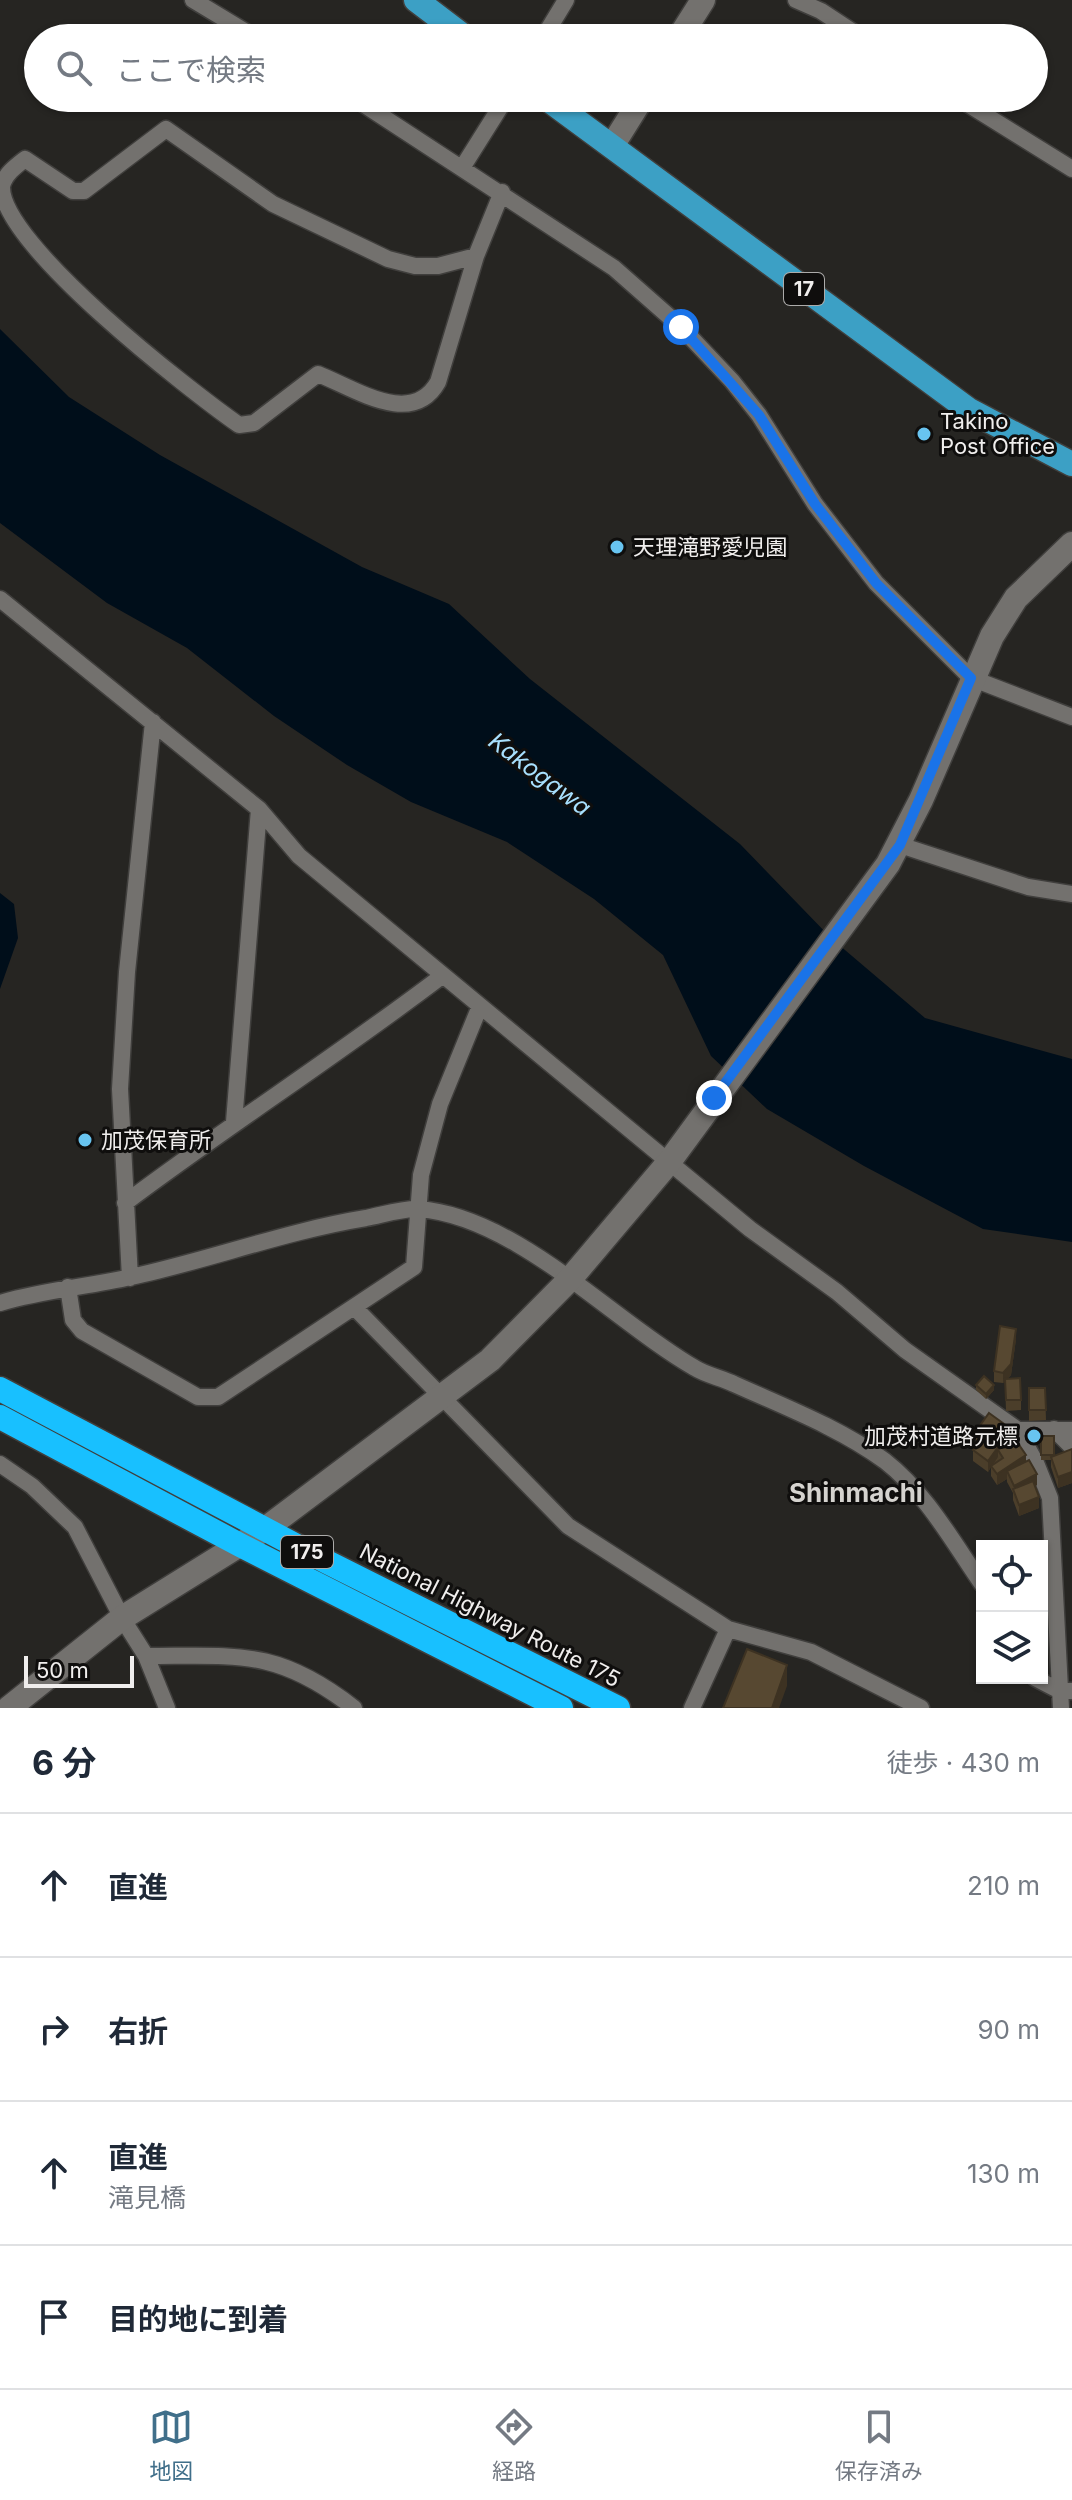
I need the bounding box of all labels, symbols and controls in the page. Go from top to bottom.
search box [24,24,1048,112]
icon: search [52,46,96,90]
text: ここで検索 [116,52,266,88]
road number: 17 [784,273,824,305]
route start [663,309,699,345]
place label: Takino Post Office [940,408,1055,459]
marker: Takino Post Office [915,425,933,443]
place label: 天理滝野愛児園 [633,534,787,560]
marker: 天理滝野愛児園 [608,538,626,556]
water label: Kakogawa [483,726,597,822]
route end [696,1080,732,1116]
place label: 加茂保育所 [101,1127,211,1153]
marker: 加茂保育所 [76,1131,94,1149]
place label: 加茂村道路元標 [864,1423,1018,1449]
marker: 加茂村道路元標 [1025,1427,1043,1445]
district label: Shinmachi [789,1477,923,1508]
road number: 175 [281,1536,333,1568]
street label: National Highway Route 175 [355,1538,625,1692]
map controls [976,1540,1048,1684]
button: locate [976,1540,1048,1612]
button: layers [976,1612,1048,1684]
scale bar [24,1652,134,1688]
text: 50 m [36,1657,89,1683]
text: 6 分 [32,1742,96,1783]
text: 徒歩 · 430 m [887,1747,1040,1778]
icon: ahead [32,1863,76,1907]
text: 直進 [108,1869,168,1905]
text: 210 m [967,1870,1040,1901]
icon: right [32,2007,76,2051]
text: 右折 [108,2013,168,2049]
text: 90 m [977,2014,1040,2045]
text: 直進 [108,2139,168,2175]
icon: ahead [32,2151,76,2195]
text: 130 m [967,2158,1040,2189]
text: 滝見橋 [108,2182,186,2213]
icon: arrive [32,2295,76,2339]
text: 目的地に到着 [108,2301,288,2337]
tab: 地図 [149,2405,193,2485]
tab: 経路 [492,2405,536,2485]
tab: 保存済み [835,2405,923,2485]

